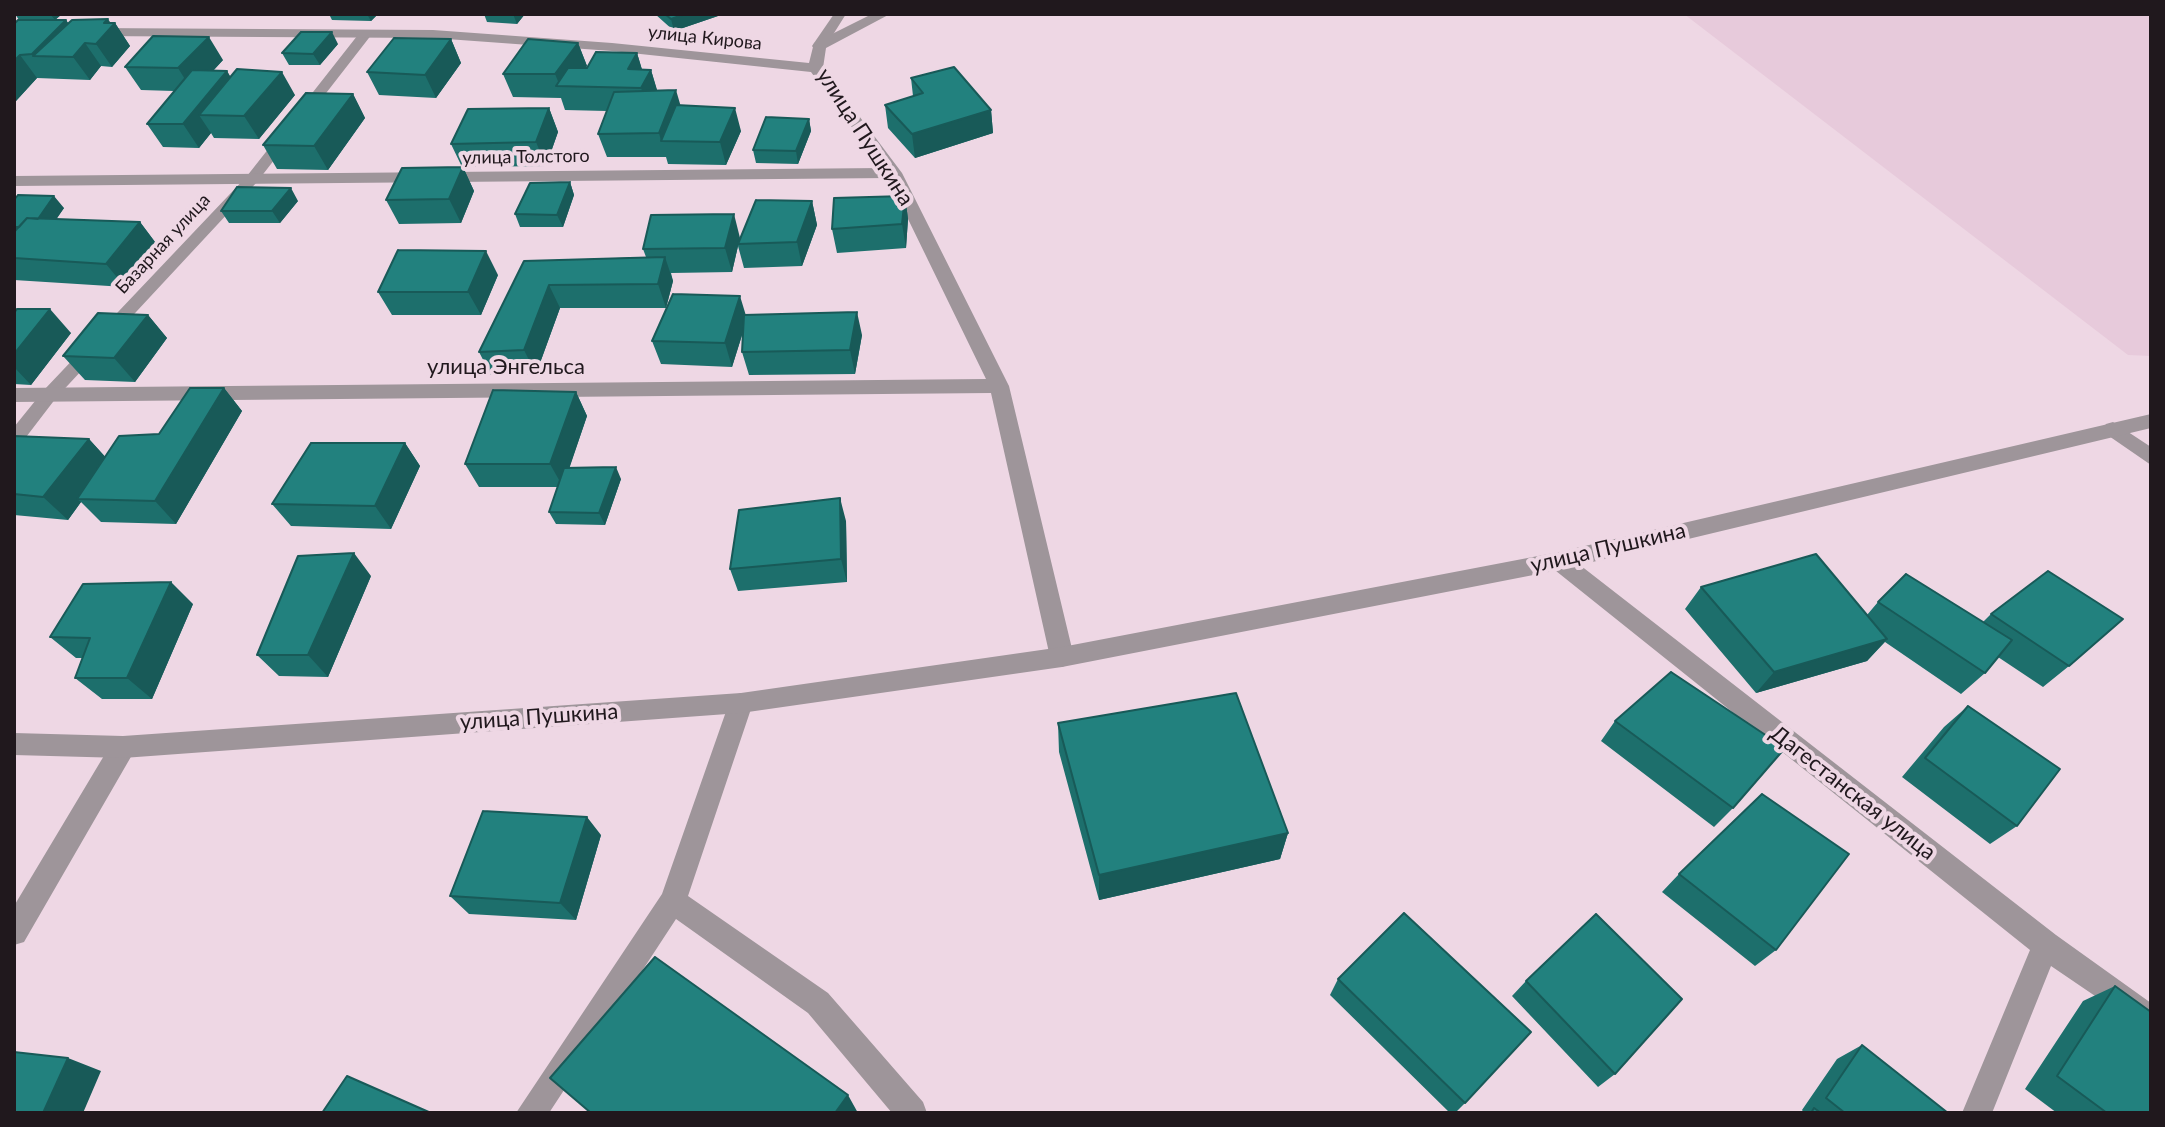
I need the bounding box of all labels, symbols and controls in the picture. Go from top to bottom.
street label: улица Кирова [647,21,763,55]
street label: улица Пушкина [811,63,919,211]
street label: улица Толстого [462,145,590,169]
street label: Базарная улица [111,190,215,298]
street label: улица Энгельса [427,354,585,380]
street label: улица Пушкина [1528,517,1688,579]
street label: улица Пушкина [459,698,619,736]
street label: Дагестанская улица [1765,720,1941,866]

